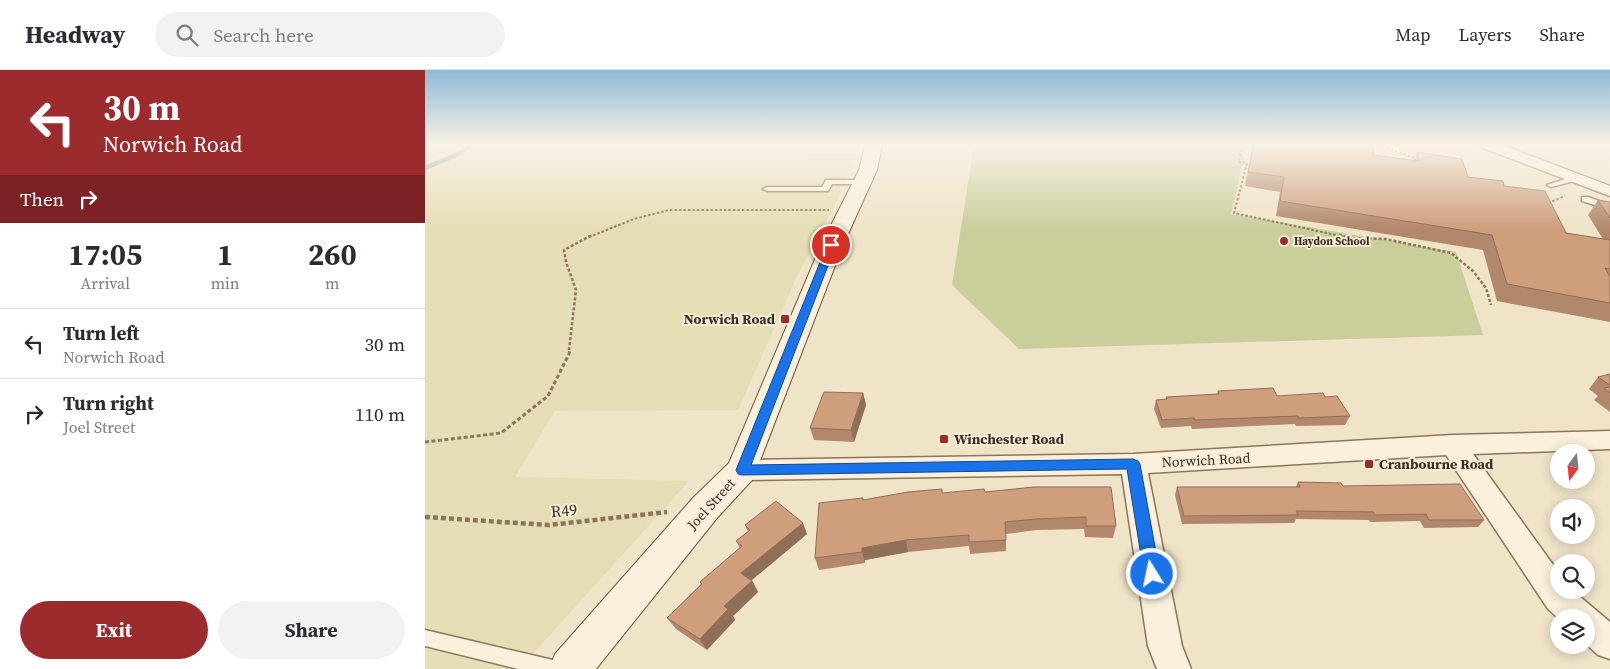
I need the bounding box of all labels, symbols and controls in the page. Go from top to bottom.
search box [155,12,505,57]
text: Headway [25,18,125,51]
icon: search [173,21,201,49]
text: Search here [213,22,314,48]
text: Map [1395,22,1430,47]
text: Layers [1458,22,1511,47]
text: Share [1539,22,1585,47]
text: 30 m [103,84,180,132]
icon: left [20,90,85,155]
text: Norwich Road [103,129,243,159]
icon: right [74,185,102,213]
text: Then [20,186,64,212]
pin [810,224,852,266]
icon: arrive [817,231,845,259]
text: 17:05 [68,234,142,275]
text: 1 [217,234,233,275]
text: 260 [308,234,357,275]
place label: Haydon School [1294,234,1370,249]
marker: Haydon School [1278,235,1290,247]
text: Arrival [81,272,130,294]
text: min [211,272,240,294]
text: m [325,272,339,294]
place label: Norwich Road [684,309,776,329]
marker: Norwich Road [779,313,791,325]
text: Turn left [63,320,139,346]
icon: left [20,330,48,358]
text: 30 m [364,331,405,357]
text: Norwich Road [63,346,165,368]
text: Turn right [63,390,154,416]
icon: right [20,400,48,428]
text: 110 m [355,401,405,427]
text: Joel Street [63,416,135,438]
place label: Winchester Road [954,429,1065,449]
marker: Winchester Road [938,433,950,445]
north arrow [1550,444,1595,489]
map controls [1550,444,1595,654]
street label: Norwich Road [1161,448,1251,472]
place label: Cranbourne Road [1379,454,1494,474]
marker: Cranbourne Road [1363,458,1375,470]
street label: Joel Street [682,473,740,535]
street label: R49 [550,498,578,522]
button: sound [1550,499,1595,544]
position arrow [1125,547,1177,599]
button: search [1550,554,1595,599]
button: Exit [20,601,208,659]
button: Share [218,601,405,659]
button: layers [1550,609,1595,654]

